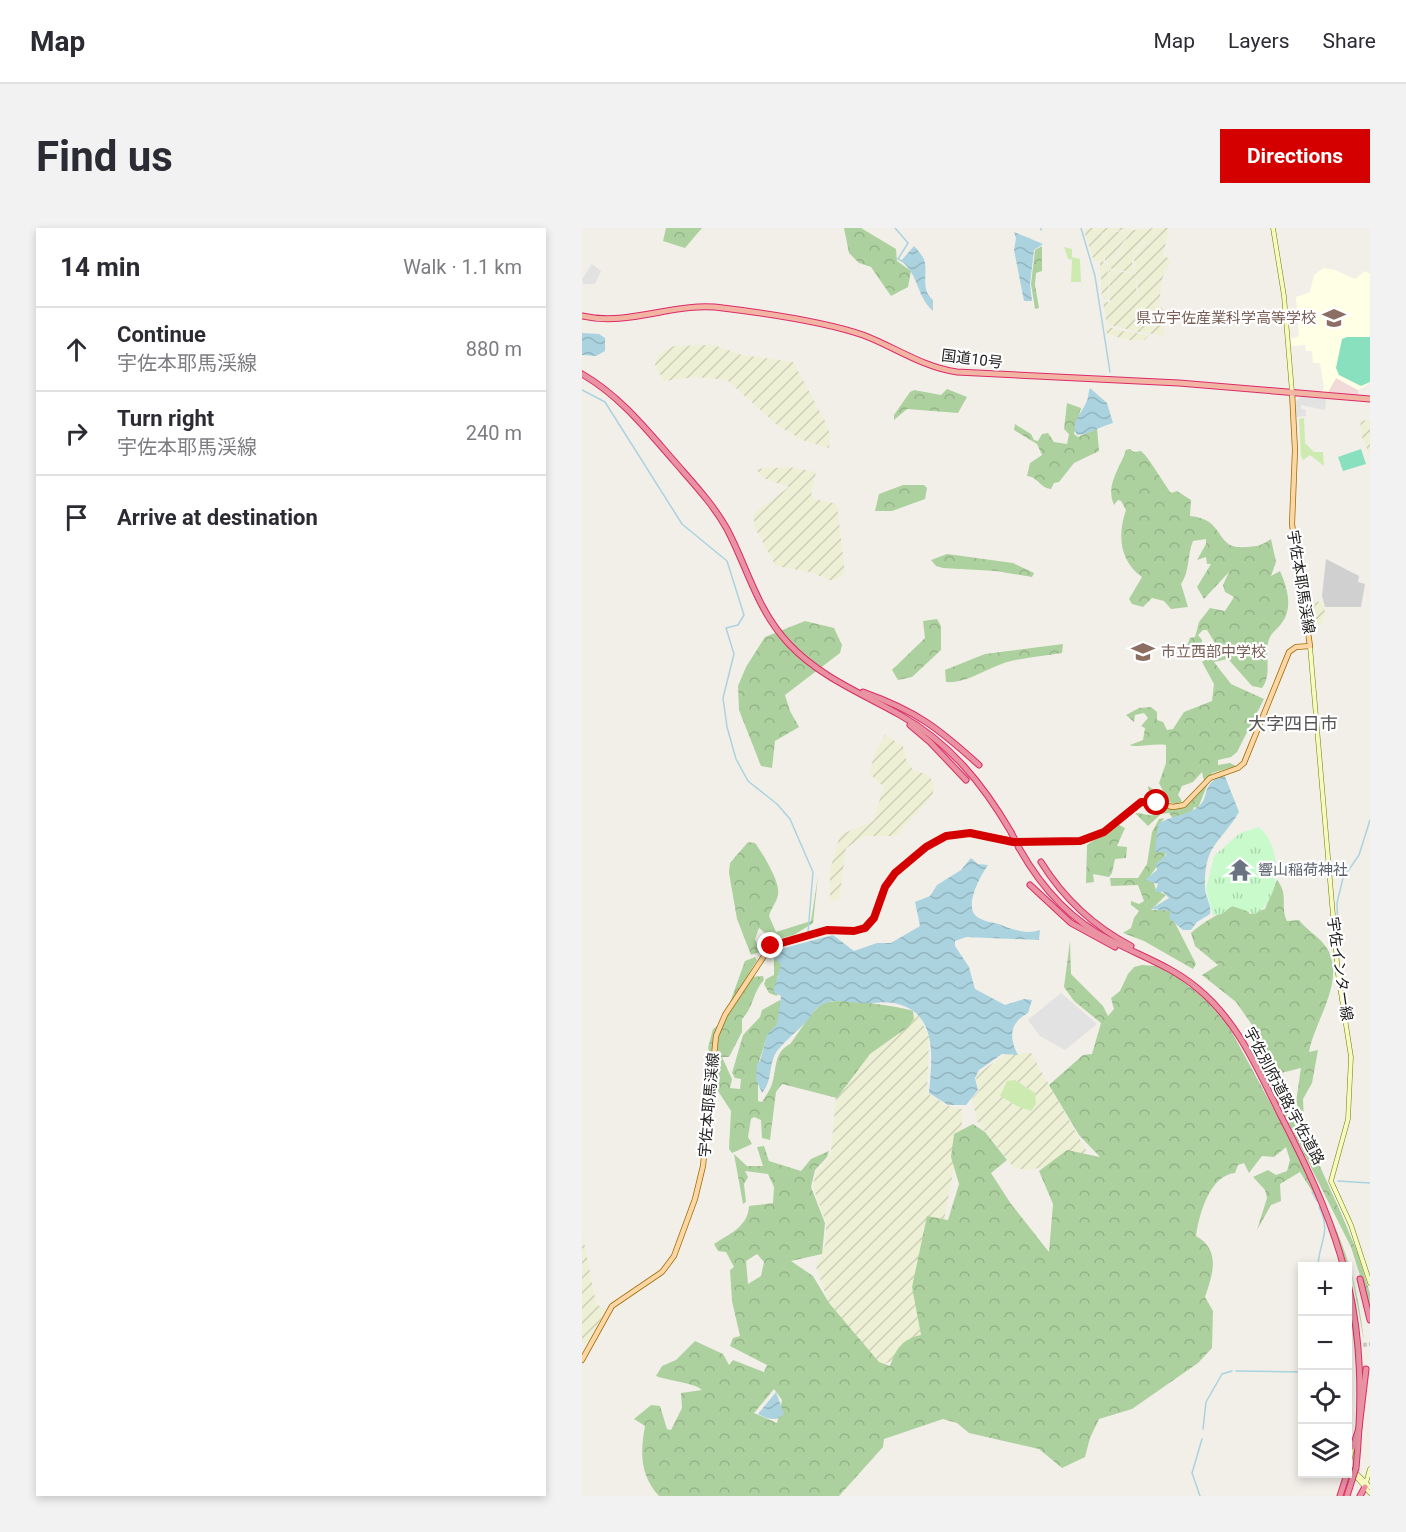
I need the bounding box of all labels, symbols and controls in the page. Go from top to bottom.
text: Map [30,25,85,58]
text: Map [1153,29,1195,53]
text: Layers [1228,29,1289,53]
text: Share [1322,29,1376,53]
button: Directions [1220,129,1370,183]
text: Find us [36,132,173,181]
text: 14 min [60,252,140,282]
text: Walk · 1.1 km [403,255,522,279]
school or university icon: 県立宇佐産業科学高等学校 [1321,305,1347,331]
place label: 県立宇佐産業科学高等学校 [1136,309,1316,327]
text: Continue [117,322,206,347]
icon: ahead [60,333,93,366]
text: 880 m [466,337,522,361]
street label: 国道10号 [940,346,1004,372]
text: 宇佐本耶馬渓線 [117,351,257,375]
text: Turn right [117,406,214,431]
icon: right [60,417,93,450]
text: 240 m [466,421,522,445]
text: 宇佐本耶馬渓線 [117,435,257,459]
icon: arrive [60,501,93,534]
text: Arrive at destination [117,505,318,530]
street label: 宇佐本耶馬渓線 [1284,529,1318,635]
school or university icon: 市立西部中学校 [1130,639,1156,665]
place label: 市立西部中学校 [1161,643,1266,661]
district label: 大字四日市 [1248,713,1338,734]
route start [1143,789,1169,815]
temple icon: 響山稲荷神社 [1227,857,1253,883]
place label: 響山稲荷神社 [1258,861,1348,879]
street label: 宇佐インター線 [1324,916,1356,1022]
route end [757,932,783,958]
street label: 宇佐別府道路;宇佐道路 [1240,1024,1328,1168]
street label: 宇佐本耶馬渓線 [695,1052,723,1158]
map controls [1298,1262,1352,1478]
button: + [1298,1262,1352,1316]
button: − [1298,1316,1352,1370]
button: locate [1298,1370,1352,1424]
button: layers [1298,1424,1352,1478]

